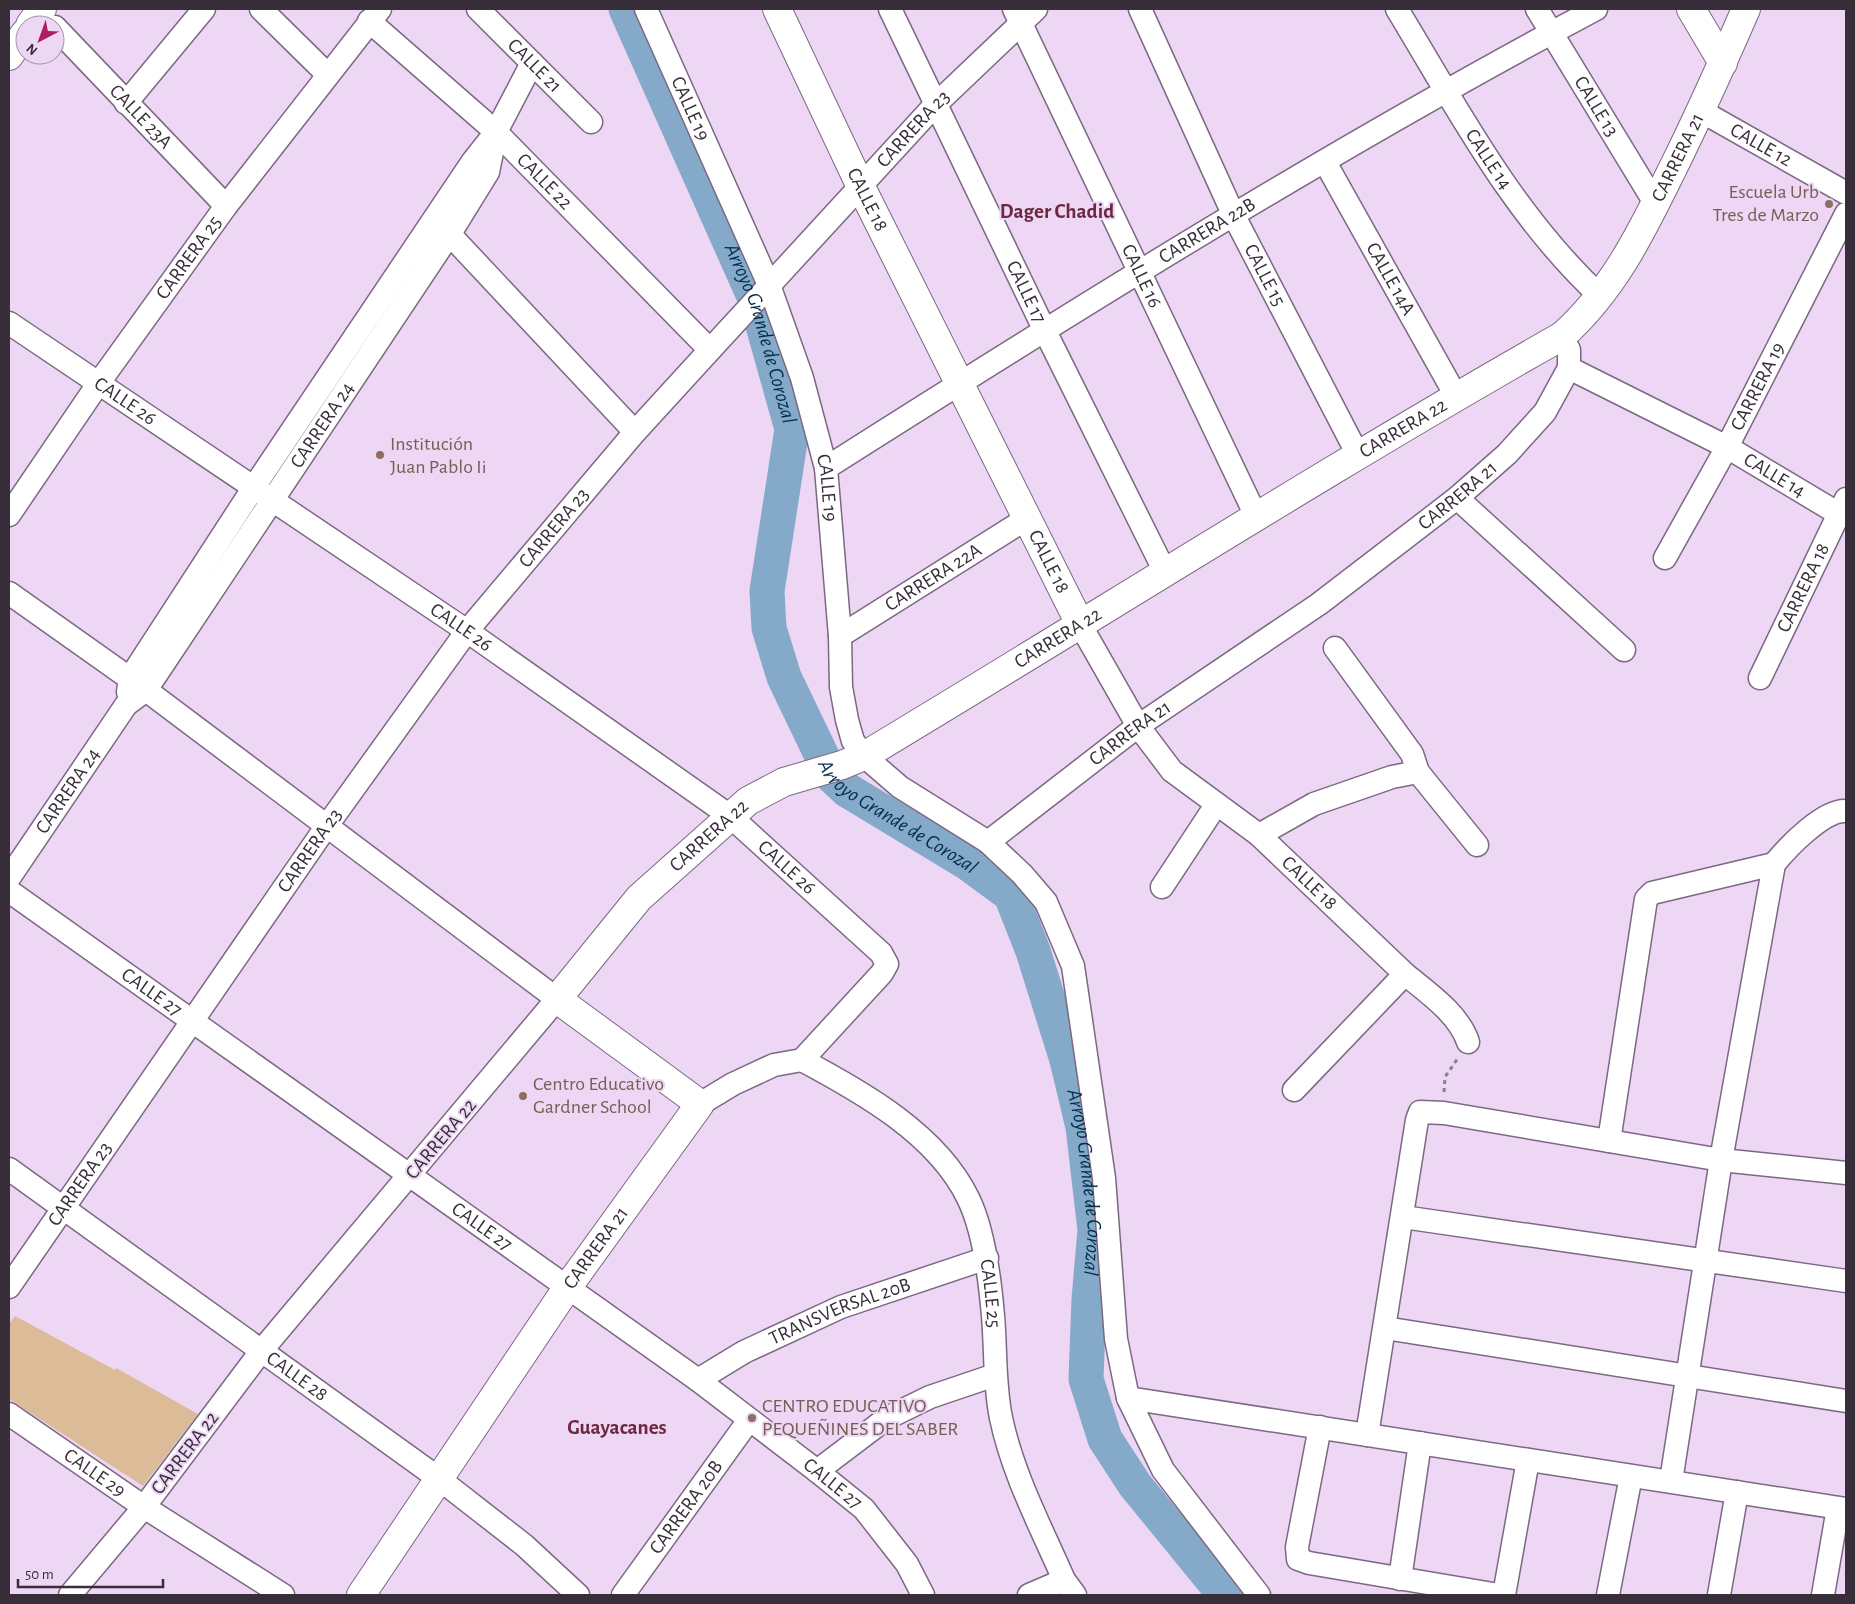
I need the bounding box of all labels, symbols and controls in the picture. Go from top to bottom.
north arrow [15,15,65,65]
street label: CALLE 21 [504,35,566,97]
text: N [24,41,40,58]
street label: CALLE 19 [667,73,713,144]
street label: CALLE 13 [1570,73,1622,140]
street label: CALLE 23A [106,81,176,153]
street label: CARRERA 23 [873,87,954,171]
street label: CARRERA 21 [1648,110,1708,205]
street label: CALLE 12 [1727,120,1795,170]
street label: CALLE 14 [1462,125,1516,193]
street label: CALLE 22 [513,150,576,213]
street label: CALLE 18 [844,165,892,235]
place label: Escuela Urb Tres de Marzo [1712,182,1819,225]
street label: CARRERA 22B [1155,194,1259,267]
marker: Escuela Urb Tres de Marzo [1823,198,1835,210]
district label: Dager Chadid [1000,201,1114,222]
street label: CARRERA 25 [152,212,225,303]
water label: Arroyo Grande de Corozal [721,239,800,426]
street label: CALLE 14A [1362,239,1419,319]
street label: CALLE 16 [1118,241,1165,311]
street label: CALLE 15 [1240,241,1289,309]
street label: CALLE 17 [1003,257,1050,326]
street label: CARRERA 19 [1727,339,1789,434]
street label: CALLE 26 [91,373,160,429]
street label: CARRERA 24 [287,379,358,472]
street label: CARRERA 22 [1356,395,1450,462]
place label: Institución Juan Pablo Ii [390,434,487,477]
marker: Institución Juan Pablo Ii [374,449,386,461]
street label: CALLE 14 [1740,449,1809,501]
street label: CALLE 19 [813,452,840,523]
street label: CARRERA 21 [1415,457,1501,534]
street label: CARRERA 23 [515,484,593,571]
street label: CALLE 18 [1025,527,1073,597]
street label: CARRERA 22A [881,540,985,615]
street label: CARRERA 18 [1773,540,1833,636]
street label: CALLE 26 [427,599,496,655]
street label: CARRERA 22 [1011,604,1105,672]
street label: CARRERA 21 [1086,697,1175,770]
street label: CARRERA 24 [32,745,104,837]
water label: Arroyo Grande de Corozal [814,755,982,877]
street label: CARRERA 22 [666,796,752,876]
street label: CARRERA 23 [274,805,346,896]
street label: CALLE 26 [754,836,819,898]
street label: CALLE 18 [1278,852,1341,914]
street label: CALLE 27 [118,964,186,1020]
place label: Centro Educativo Gardner School [533,1074,664,1117]
water label: Arroyo Grande de Corozal [1064,1086,1106,1277]
marker: Centro Educativo Gardner School [517,1090,529,1102]
street label: CARRERA 22 [402,1095,480,1183]
street label: CARRERA 23 [44,1138,116,1230]
street label: CALLE 27 [448,1199,516,1255]
street label: CARRERA 21 [560,1203,632,1293]
street label: CALLE 25 [976,1258,1004,1329]
street label: TRANSVERSAL 20B [766,1274,913,1349]
street label: CALLE 28 [263,1348,331,1405]
place label: CENTRO EDUCATIVO PEQUEÑINES DEL SABER [762,1396,958,1439]
street label: CARRERA 22 [148,1408,222,1498]
marker: CENTRO EDUCATIVO PEQUEÑINES DEL SABER [746,1412,758,1424]
district label: Guayacanes [567,1417,667,1438]
street label: CALLE 29 [60,1445,129,1501]
street label: CALLE 27 [800,1454,866,1513]
street label: CARRERA 20B [646,1457,726,1558]
scale bar [18,1556,162,1588]
text: 50 m [25,1567,54,1582]

